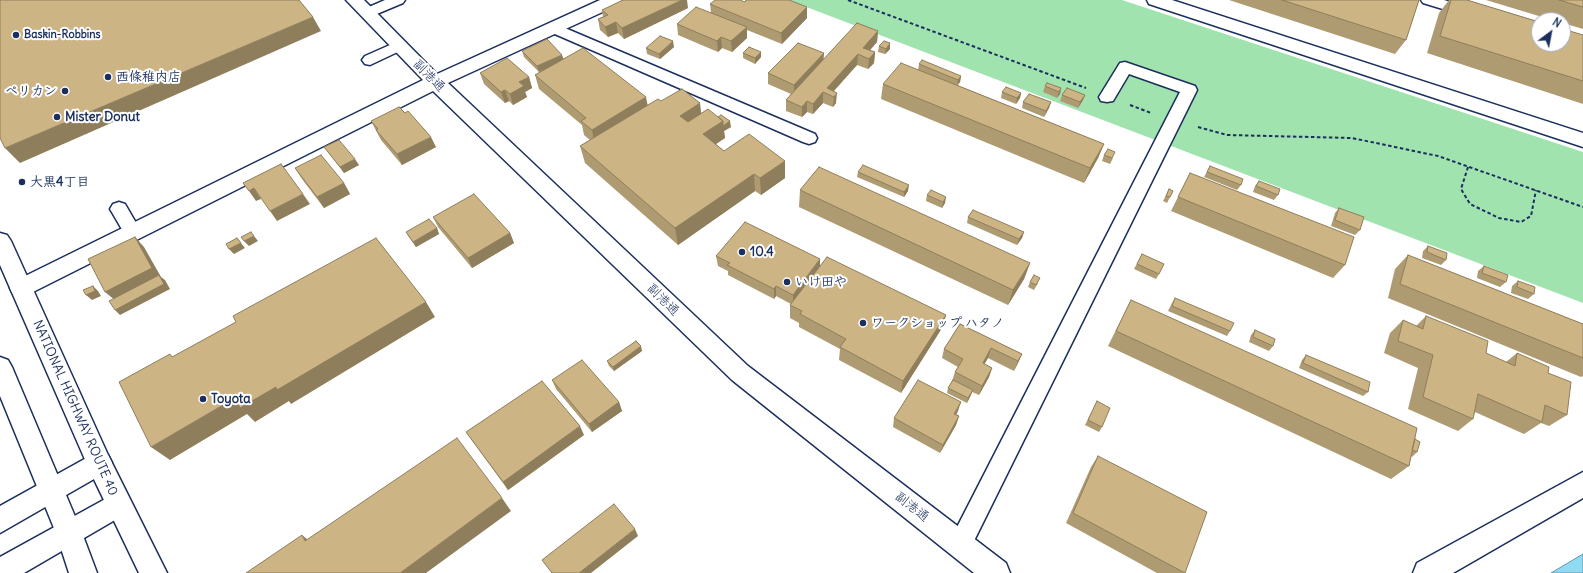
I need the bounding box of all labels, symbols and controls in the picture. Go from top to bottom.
north arrow [1531,12,1571,52]
text: N [1550,15,1564,31]
place label: Baskin-Robbins [24,28,101,42]
marker: Baskin-Robbins [11,30,21,40]
street label: 副港通 [410,57,448,95]
place label: 西條稚内店 [116,69,181,85]
marker: 西條稚内店 [103,72,113,82]
place label: ペリカン [5,83,57,99]
marker: ペリカン [60,86,70,96]
place label: Mister Donut [65,109,140,125]
marker: Mister Donut [52,112,62,122]
place label: 大黒4丁目 [30,174,90,190]
marker: 大黒4丁目 [17,177,27,187]
place label: 10.4 [750,244,774,260]
marker: 10.4 [737,247,747,257]
place label: いけ田や [795,274,847,290]
marker: いけ田や [782,277,792,287]
street label: 副港通 [644,281,682,319]
place label: ワークショップ ハタノ [871,315,1004,331]
street label: NATIONAL HIGHWAY ROUTE 40 [29,318,121,498]
marker: ワークショップ ハタノ [858,318,868,328]
place label: Toyota [211,391,251,407]
marker: Toyota [198,394,208,404]
street label: 副港通 [892,489,932,525]

